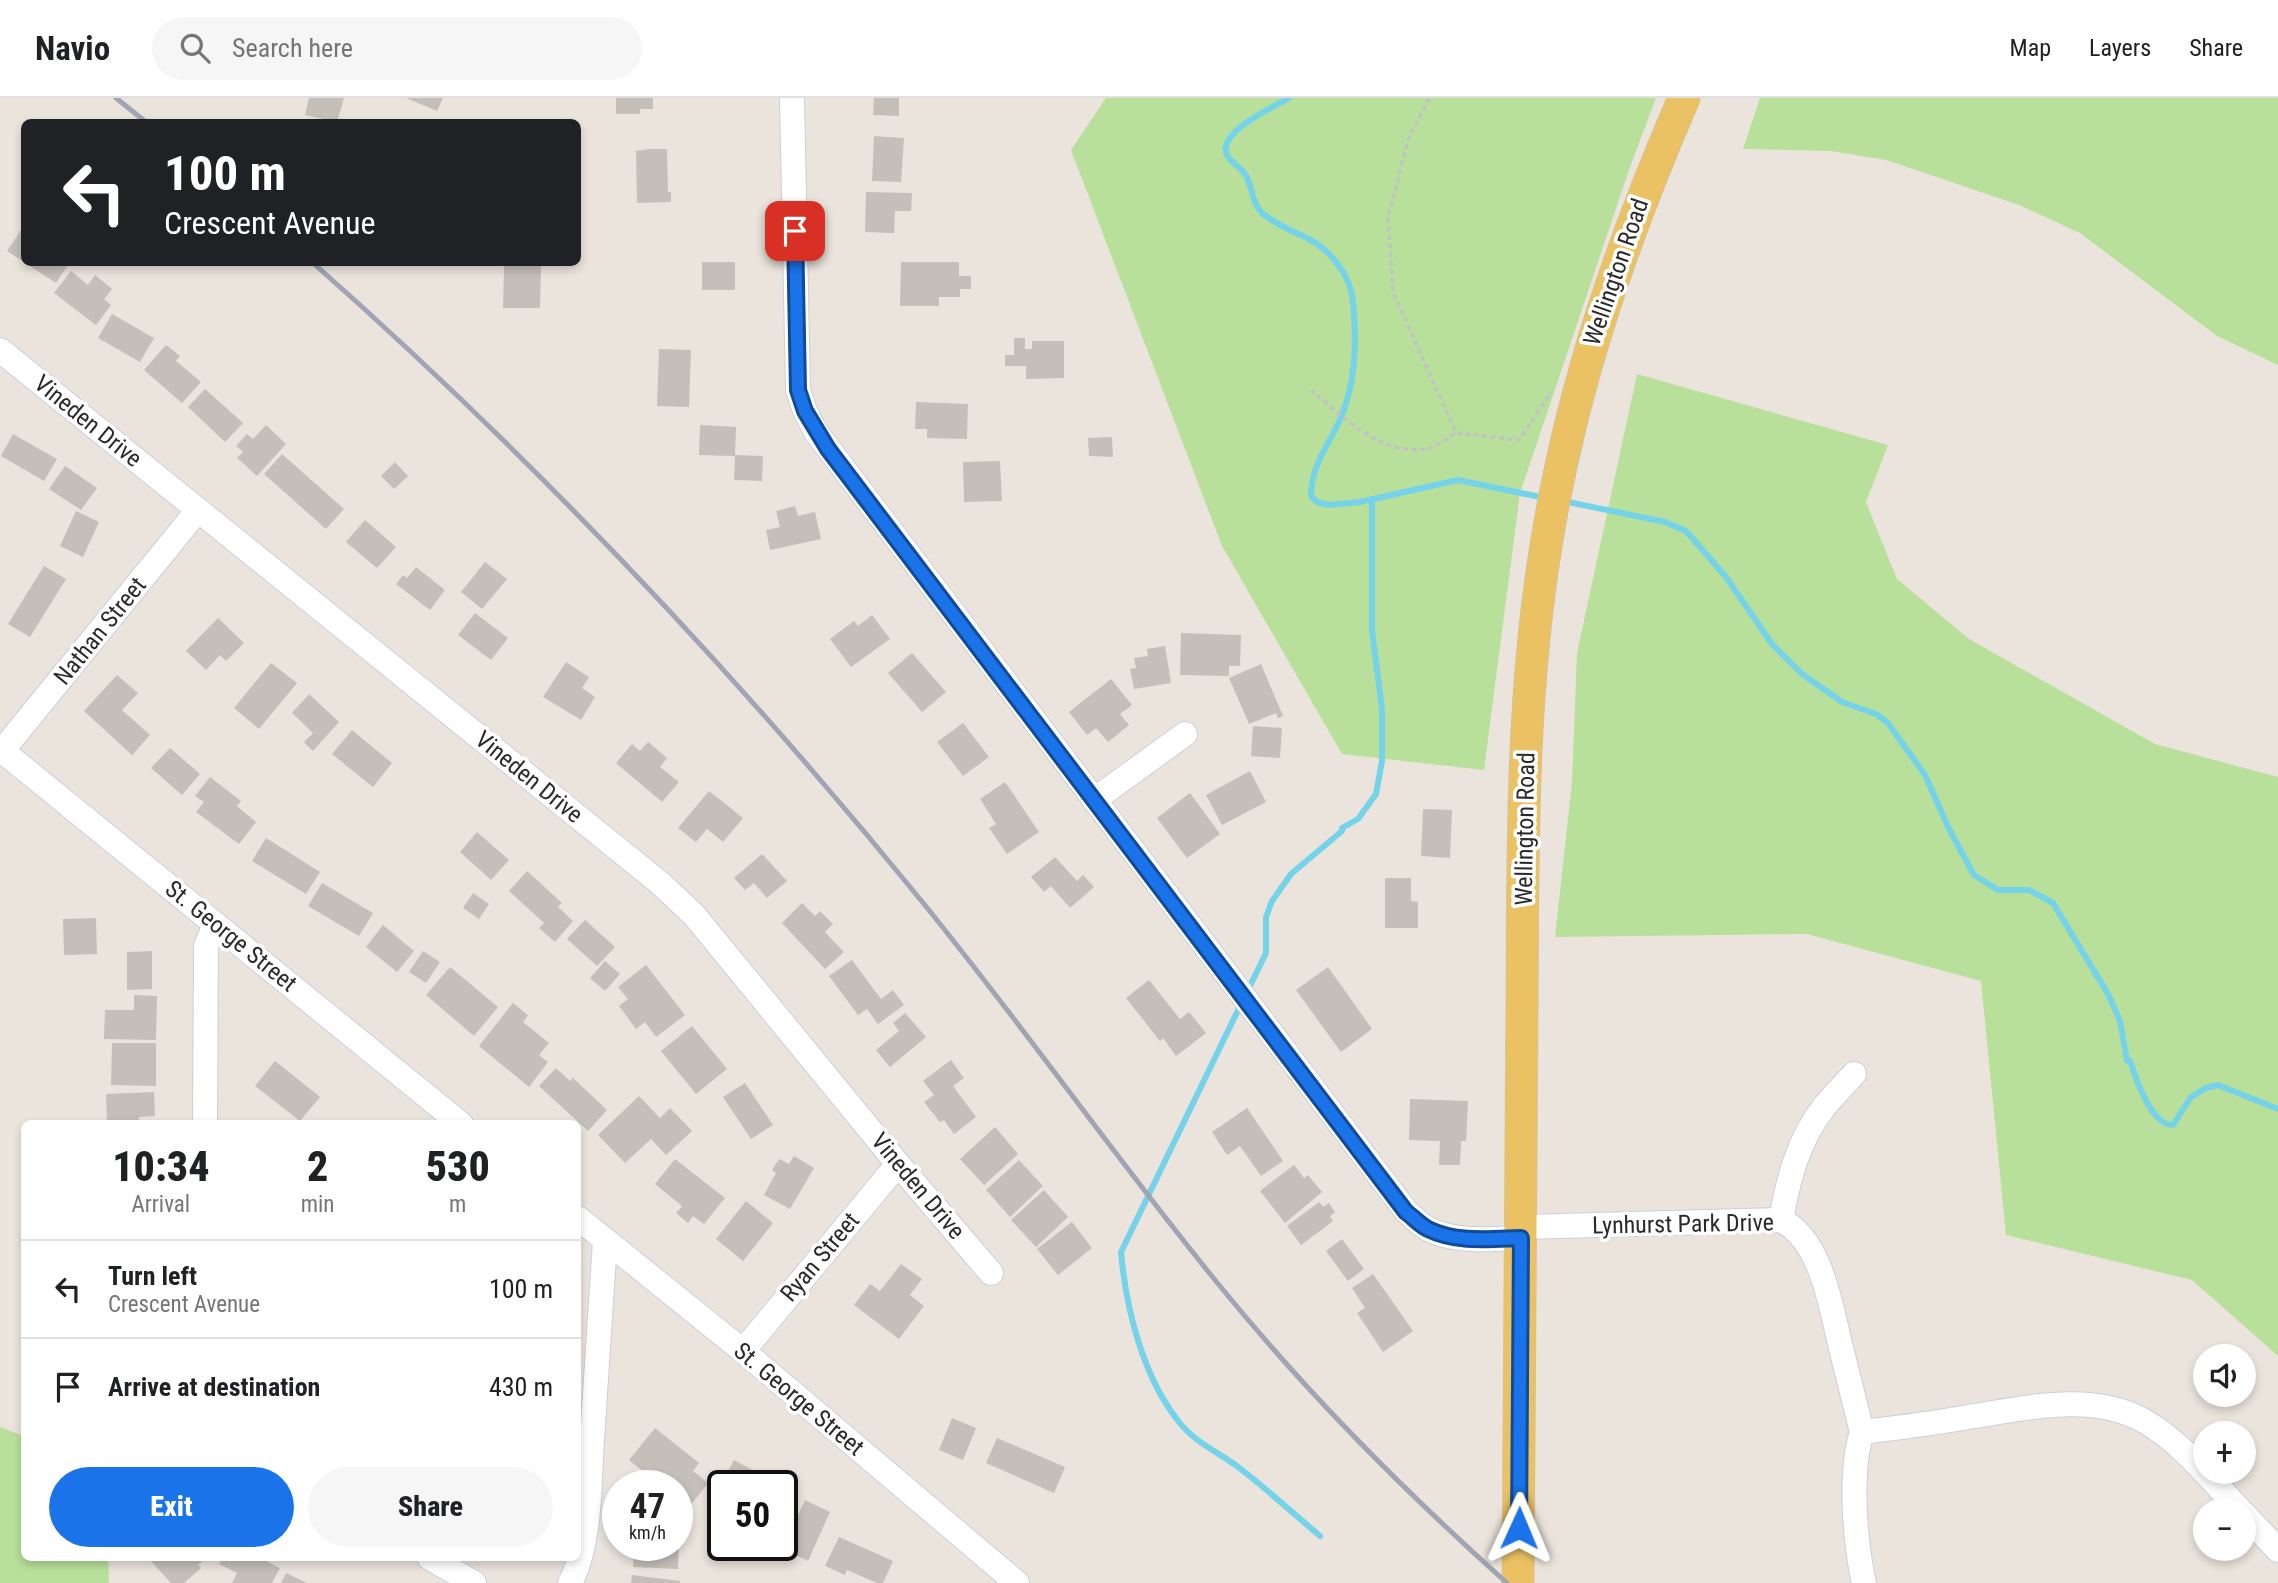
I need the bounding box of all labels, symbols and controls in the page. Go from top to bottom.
search box [152,17,642,80]
text: Navio [35,29,110,68]
icon: search [176,29,214,67]
text: Search here [232,33,353,63]
text: Map [2010,34,2051,62]
text: Layers [2089,34,2151,62]
text: Share [2189,34,2243,62]
text: 100 m [164,145,286,202]
icon: left [49,147,140,238]
street label: Wellington Road [1578,195,1654,349]
pin [765,201,825,261]
text: Crescent Avenue [164,204,375,242]
icon: arrive [776,212,814,250]
street label: Vineden Drive [29,369,147,473]
street label: Nathan Street [48,572,152,690]
street label: Vineden Drive [470,725,588,829]
street label: Wellington Road [1510,752,1540,906]
street label: St. George Street [160,875,302,997]
street label: Vineden Drive [865,1127,971,1245]
text: 10:34 [112,1142,209,1191]
text: 2 [307,1142,328,1191]
text: 530 [426,1142,490,1191]
text: Arrival [132,1191,190,1218]
text: min [301,1191,334,1218]
text: m [449,1191,466,1218]
street label: Ryan Street [775,1207,865,1307]
street label: Lynhurst Park Drive [1592,1208,1774,1240]
text: Turn left [108,1261,197,1291]
icon: left [49,1270,87,1308]
text: 100 m [489,1274,553,1304]
text: Crescent Avenue [108,1291,260,1318]
street label: St. George Street [728,1337,870,1461]
map controls [2193,1344,2256,1561]
button: sound [2193,1344,2256,1407]
icon: arrive [49,1368,87,1406]
text: Arrive at destination [108,1372,320,1402]
text: 430 m [489,1372,553,1402]
button: + [2193,1421,2256,1484]
button: Exit [49,1467,294,1547]
button: Share [308,1467,553,1547]
speed limit sign: 50 [707,1470,798,1561]
text: 47 [630,1486,665,1527]
position arrow [1482,1491,1556,1565]
button: − [2193,1498,2256,1561]
text: km/h [629,1522,666,1543]

